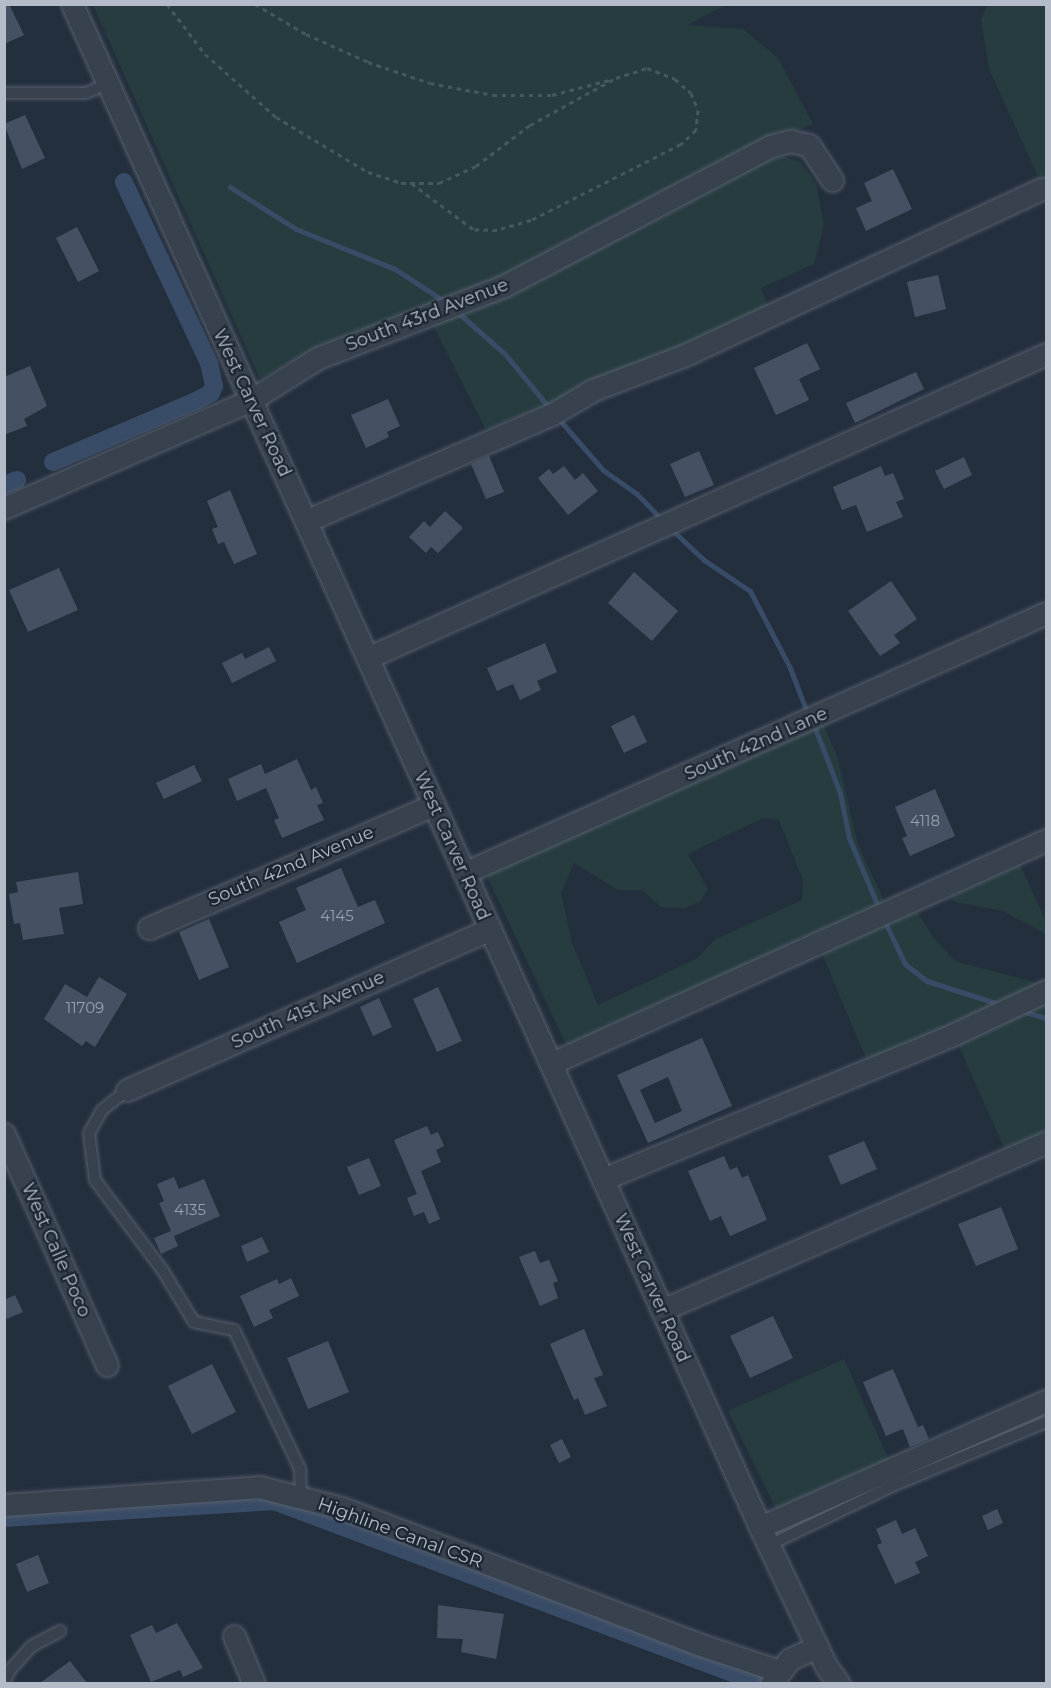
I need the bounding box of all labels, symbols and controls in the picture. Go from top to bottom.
street label: South 43rd Avenue [343,274,511,356]
street label: West Carver Road [208,326,296,480]
street label: South 42nd Lane [681,703,831,785]
street label: West Carver Road [409,768,495,924]
house number: 4118 [910,812,940,830]
street label: South 42nd Avenue [205,821,377,911]
house number: 4145 [320,907,354,925]
street label: South 41st Avenue [228,967,388,1053]
house number: 11709 [66,999,104,1017]
street label: West Calle Poco [17,1180,95,1320]
house number: 4135 [174,1201,206,1219]
street label: West Carver Road [609,1210,695,1366]
street label: Highline Canal CSR [315,1493,485,1573]

